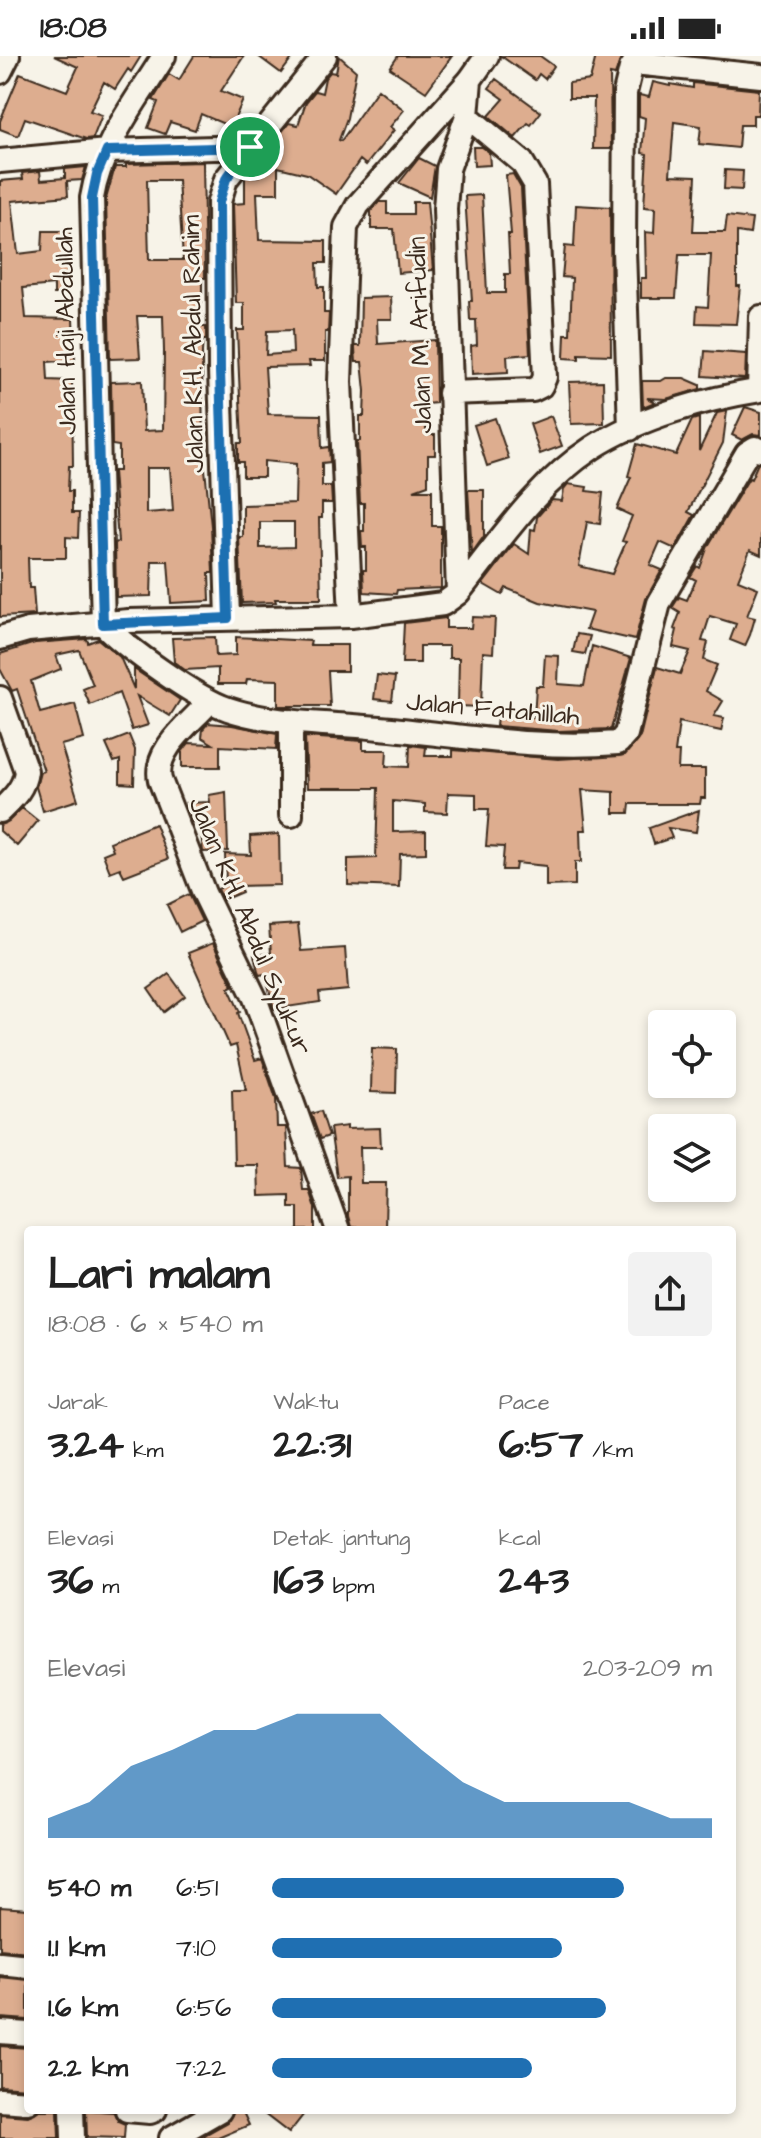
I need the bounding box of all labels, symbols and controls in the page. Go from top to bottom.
text: 18:08 [40,7,107,49]
pin [216,113,284,181]
icon: arrive [228,125,272,169]
street label: Jalan K.H. Abdul Rahim [173,214,213,473]
street label: Jalan Haji Abdullah [46,227,86,435]
street label: Jalan M. Arifudin [399,236,441,434]
street label: Jalan Fatahillah [405,683,581,735]
street label: Jalan K.H. Abdul Syukur [177,792,321,1061]
map controls [648,1010,736,1202]
button: locate [648,1010,736,1098]
button: layers [648,1114,736,1202]
text: Lari malam [48,1245,270,1306]
button: share [628,1252,712,1336]
text: 18:08 · 6 × 540 m [48,1306,263,1342]
text: Jarak [48,1387,108,1418]
text: Waktu [273,1387,339,1418]
text: Pace [499,1387,550,1418]
text: 3.24 [48,1418,124,1473]
text: 22:31 [273,1418,351,1473]
text: 6:57 [499,1418,583,1473]
text: km [124,1435,164,1466]
text: /km [583,1435,633,1466]
text: Elevasi [48,1523,113,1554]
text: Detak jantung [273,1523,410,1554]
text: kcal [499,1523,541,1554]
text: 36 [48,1554,93,1609]
text: 163 [273,1554,324,1609]
text: 243 [499,1554,569,1609]
text: m [93,1571,119,1602]
text: bpm [324,1571,374,1602]
text: Elevasi [48,1650,125,1686]
text: 203–209 m [583,1650,712,1686]
text: 540 m [48,1870,131,1906]
text: 6:51 [176,1870,218,1906]
text: 1.1 km [48,1930,105,1966]
text: 7:10 [176,1930,216,1966]
text: 1.6 km [48,1990,118,2026]
text: 6:56 [176,1990,231,2026]
text: 2.2 km [48,2050,128,2086]
text: 7:22 [176,2050,226,2086]

